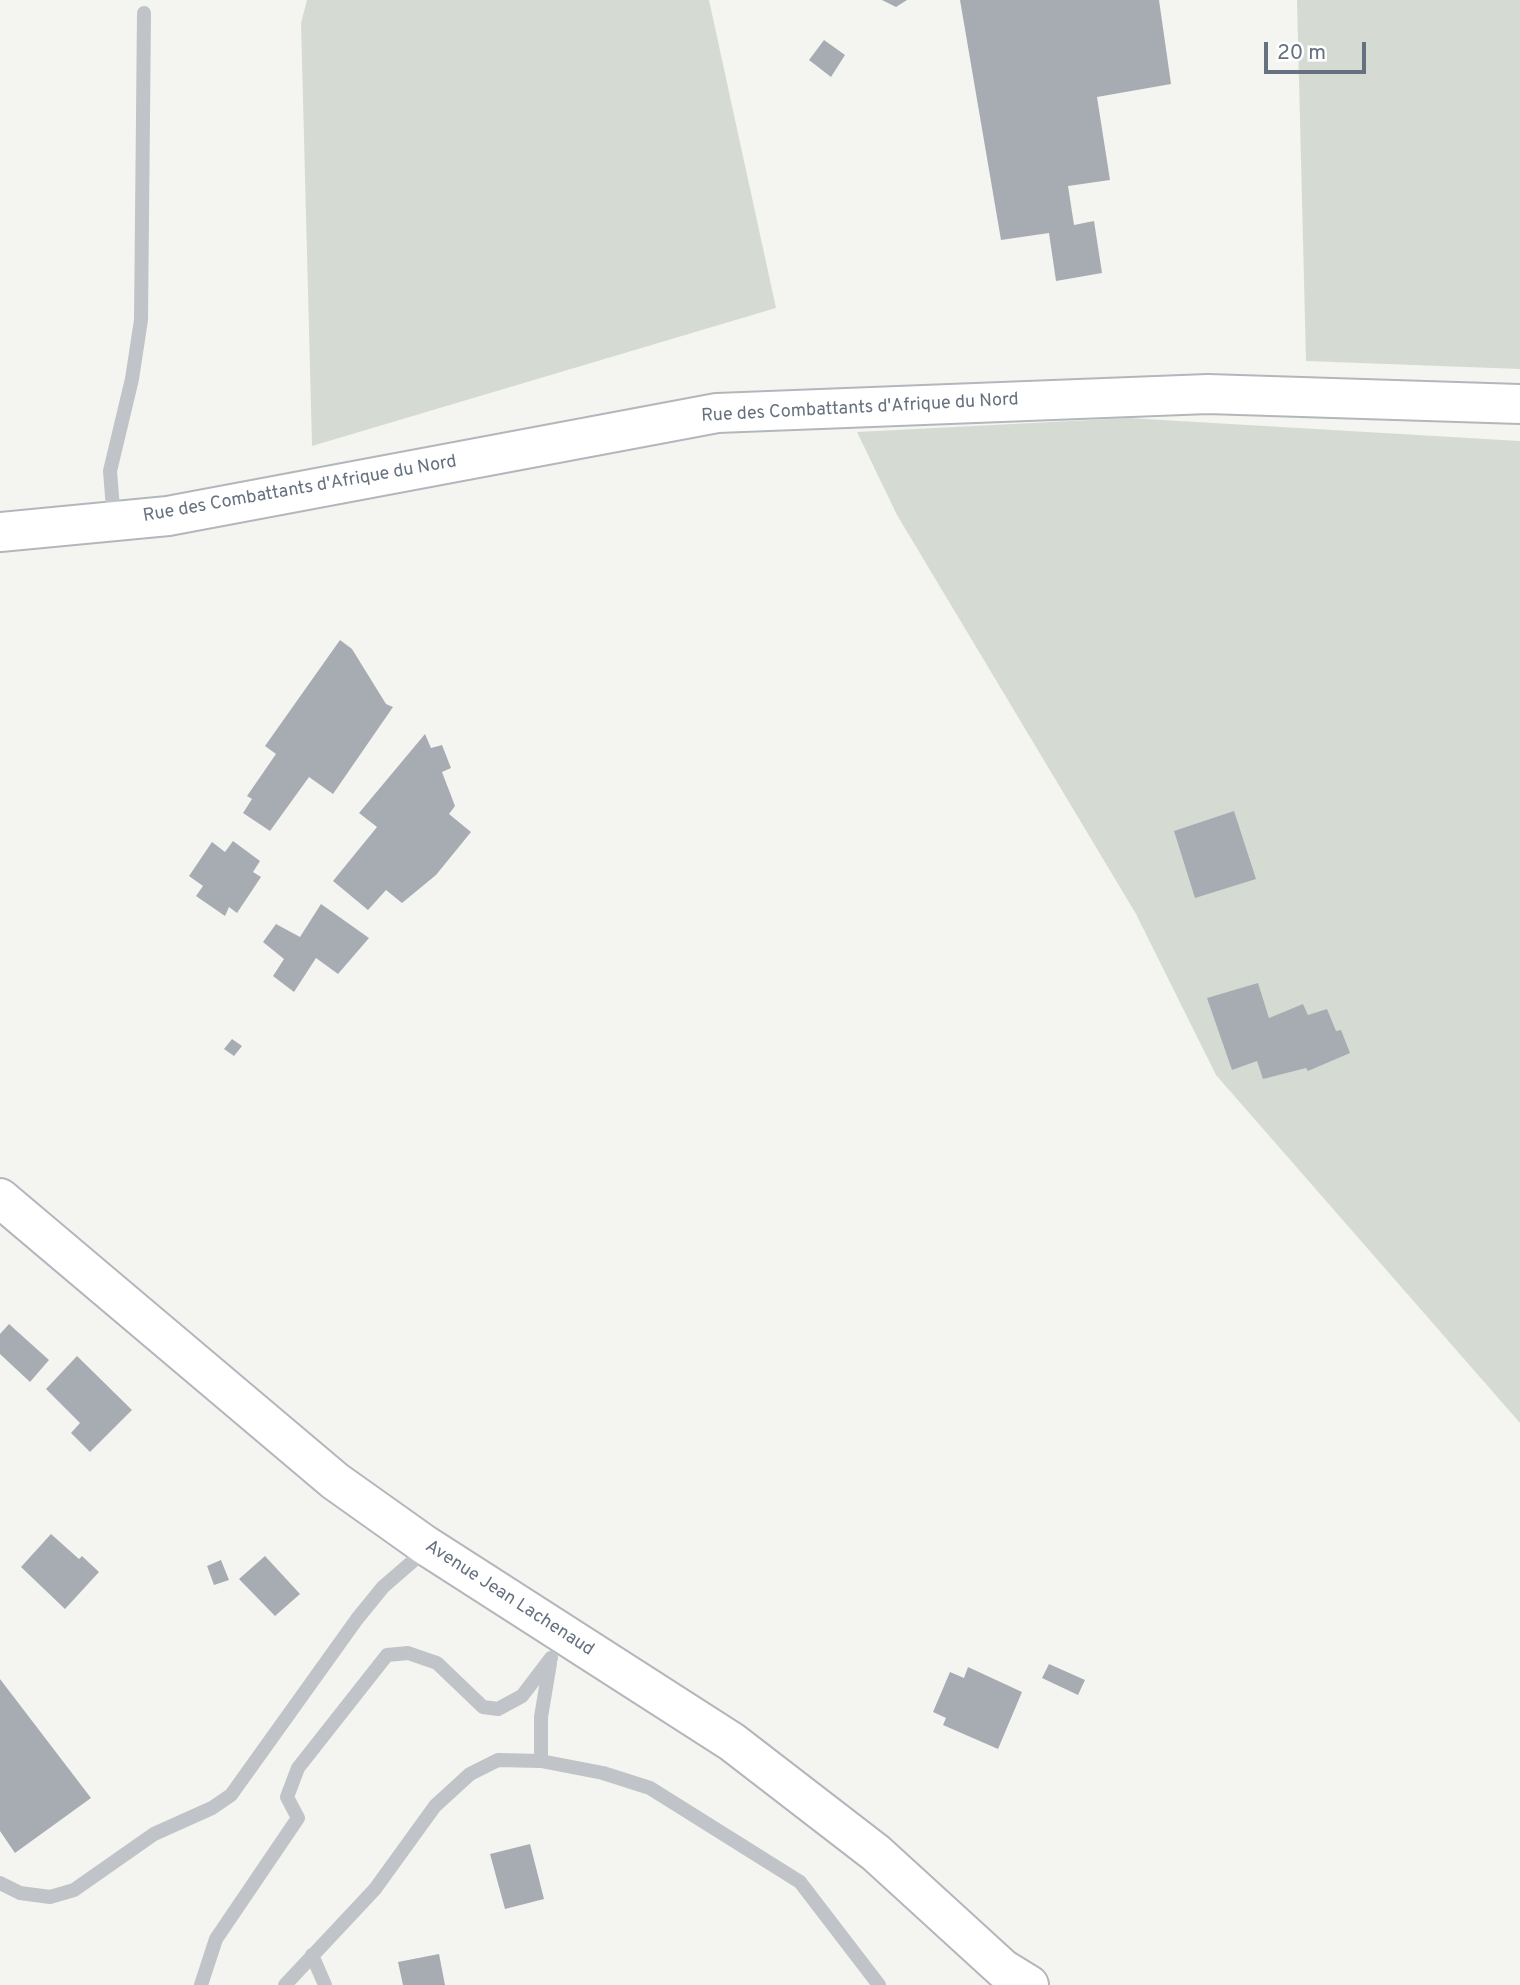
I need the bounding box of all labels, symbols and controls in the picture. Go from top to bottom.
scale bar [1268,28,1370,72]
text: 20 m [1277,40,1326,67]
street label: Rue des Combattants d'Afrique du Nord [701,390,1019,428]
street label: Rue des Combattants d'Afrique du Nord [142,452,458,528]
street label: Avenue Jean Lachenaud [421,1536,597,1662]

